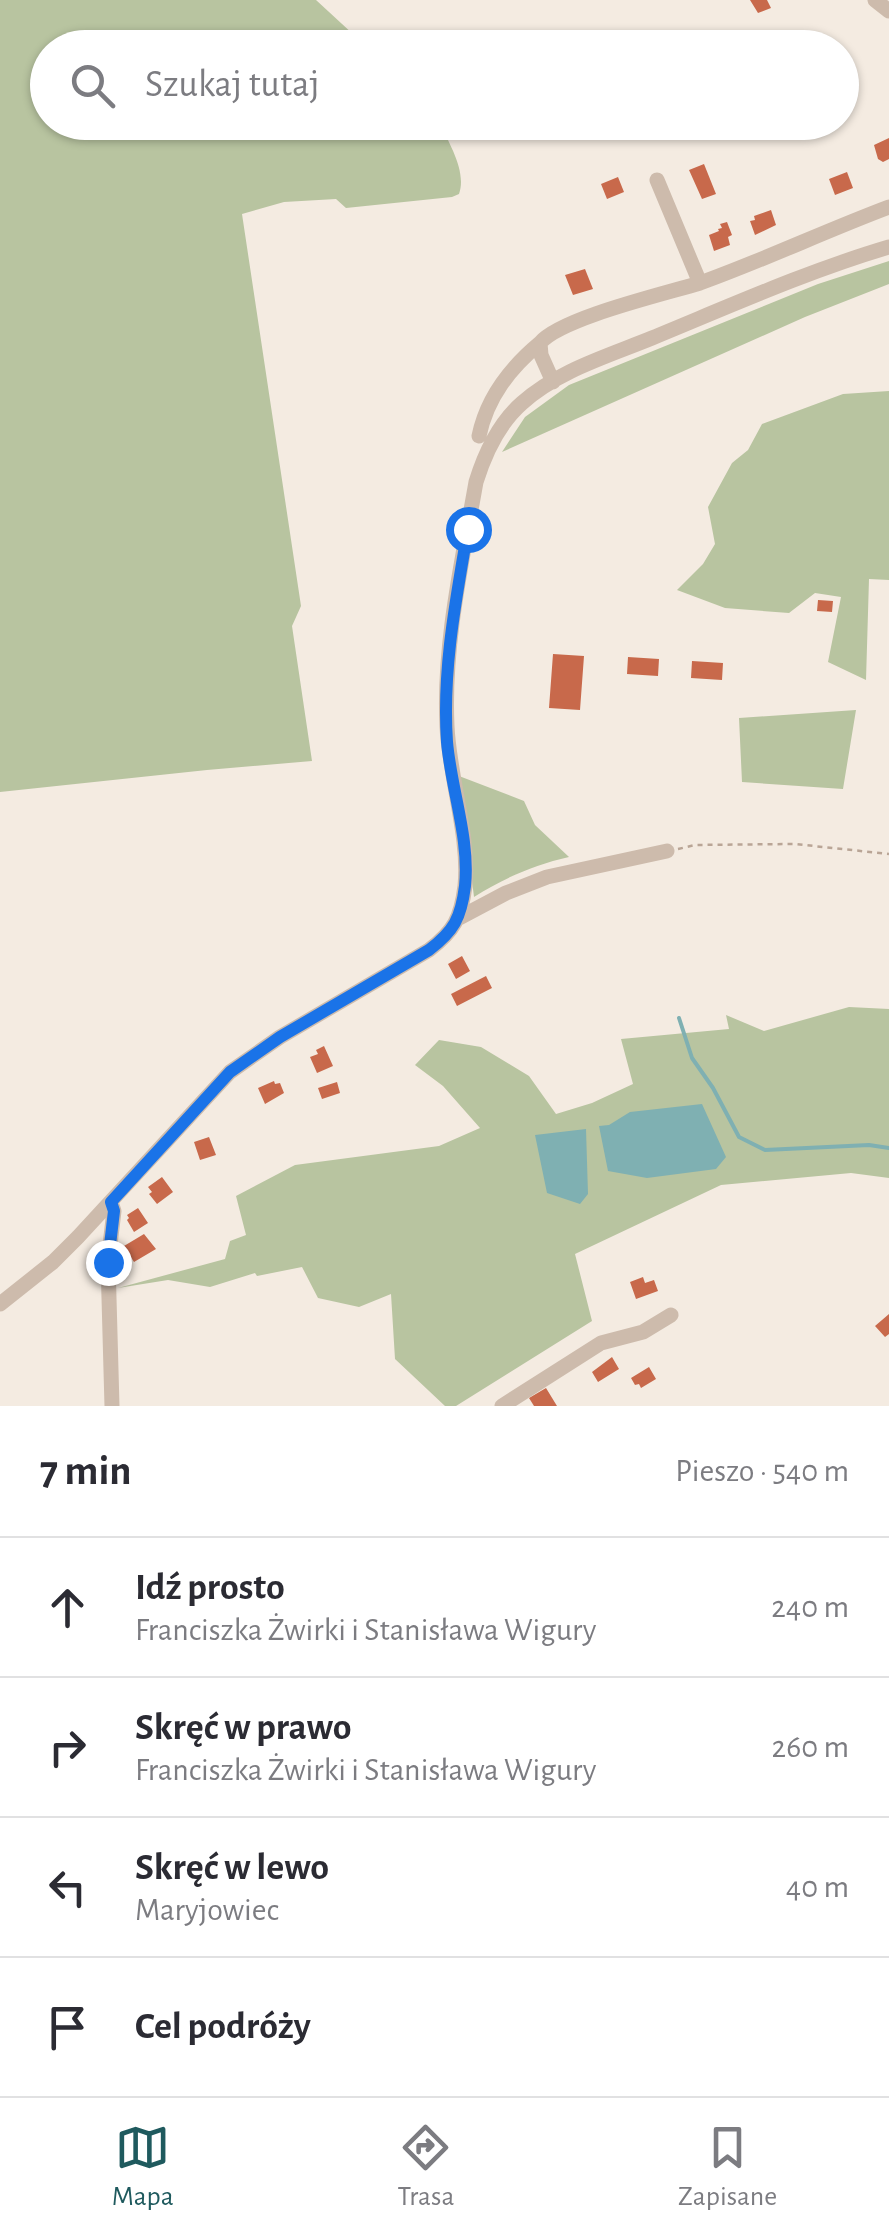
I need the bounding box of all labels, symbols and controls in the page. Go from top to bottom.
search box [30,30,859,140]
icon: search [65,58,120,113]
text: Szukaj tutaj [145,66,320,104]
route start [446,507,492,553]
route end [86,1240,132,1286]
text: 7 min [40,1450,132,1492]
text: Pieszo · 540 m [675,1455,849,1487]
text: Idź prosto [135,1569,285,1607]
icon: ahead [40,1580,95,1635]
text: 240 m [771,1591,849,1623]
text: Franciszka Żwirki i Stanisława Wigury [135,1614,596,1646]
text: Skręć w prawo [135,1709,351,1747]
icon: right [40,1720,95,1775]
text: 260 m [772,1731,849,1763]
text: Franciszka Żwirki i Stanisława Wigury [135,1754,596,1786]
text: Skręć w lewo [135,1849,329,1887]
icon: left [40,1860,95,1915]
text: 40 m [786,1871,849,1903]
text: Maryjowiec [135,1894,279,1926]
icon: arrive [40,2000,95,2055]
text: Cel podróży [135,2008,311,2046]
tab: Mapa [112,2120,174,2214]
tab: Trasa [397,2120,454,2214]
tab: Zapisane [678,2120,777,2214]

